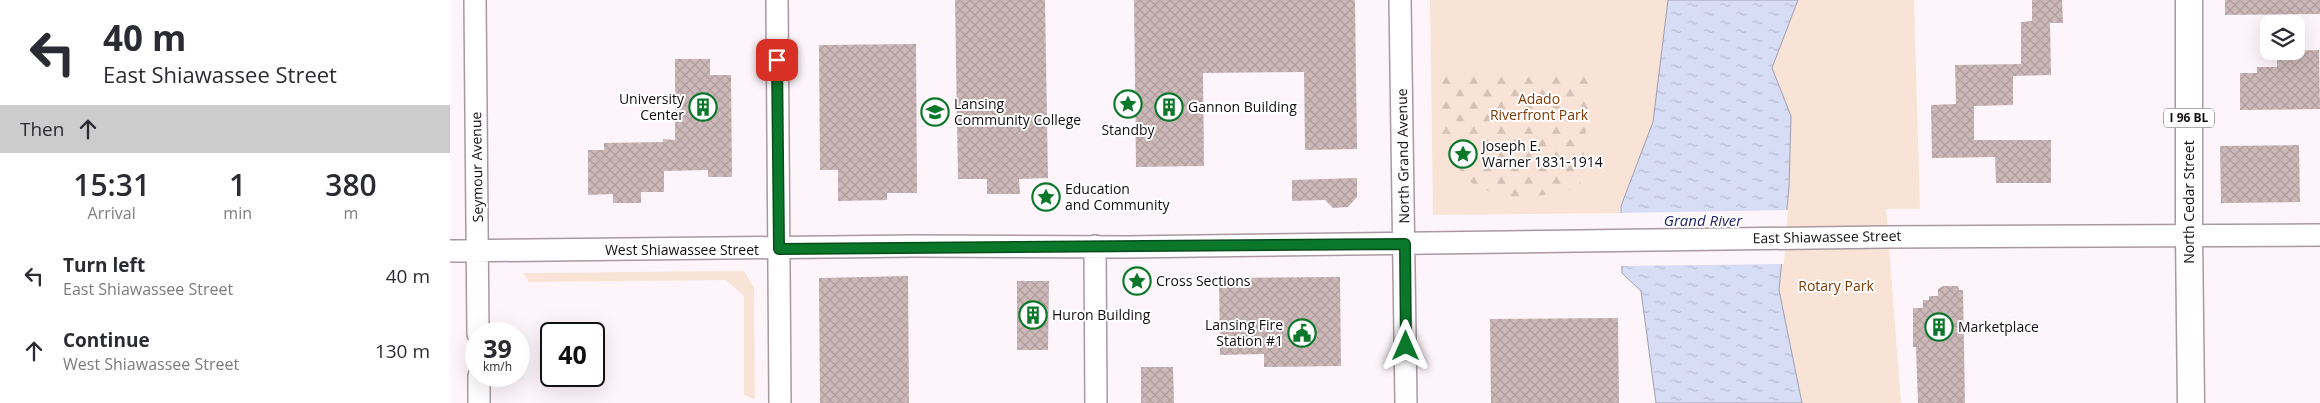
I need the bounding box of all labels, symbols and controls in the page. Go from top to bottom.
text: 40 m [103,14,186,61]
map controls [2260,15,2305,60]
button: layers [2260,15,2305,60]
icon: left [20,20,85,85]
pin [756,39,798,81]
icon: arrive [763,46,791,74]
text: East Shiawassee Street [103,59,337,89]
street label: North Grand Avenue [1392,88,1413,224]
place label: University Center [619,89,685,124]
place icon: Standby [1113,89,1143,119]
park label: Adado Riverfront Park [1490,89,1589,124]
building icon: University Center [688,92,718,122]
building icon: Gannon Building [1154,92,1184,122]
place label: Lansing Community College [954,94,1081,129]
school or university icon: Lansing Community College [920,97,950,127]
place label: Gannon Building [1188,97,1297,116]
road number: I 96 BL [2164,109,2214,128]
street label: Seymour Avenue [466,111,487,222]
icon: ahead [74,115,102,143]
text: Then [20,116,64,142]
place label: Standby [1101,120,1156,139]
place label: Joseph E. Warner 1831-1914 [1480,136,1603,171]
place icon: Joseph E. Warner 1831-1914 [1448,139,1478,169]
street label: North Cedar Street [2179,140,2198,264]
text: 15:31 [73,164,150,205]
text: 1 [229,164,246,205]
text: 380 [325,164,377,205]
place label: Education and Community [1065,179,1170,214]
place icon: Education and Community [1031,182,1061,212]
text: Arrival [88,202,136,224]
text: min [223,202,252,224]
text: m [344,202,358,224]
water label: Grand River [1664,210,1743,230]
street label: East Shiawassee Street [1752,226,1902,247]
street label: West Shiawassee Street [605,240,759,259]
text: Turn left [63,252,145,278]
icon: left [20,262,48,290]
text: 40 m [386,263,430,289]
place icon: Cross Sections [1122,266,1152,296]
place label: Cross Sections [1156,271,1251,290]
park label: Rotary Park [1798,276,1874,295]
text: East Shiawassee Street [63,278,233,300]
building icon: Huron Building [1018,300,1048,330]
place label: Huron Building [1052,305,1151,324]
building icon: Marketplace [1924,312,1954,342]
place label: Lansing Fire Station #1 [1205,315,1283,350]
place label: Marketplace [1958,317,2039,336]
public building icon: Lansing Fire Station #1 [1287,318,1317,348]
position arrow [1379,319,1431,371]
speed limit sign: 40 [540,322,605,387]
text: Continue [63,327,150,353]
text: 39 [483,331,512,365]
icon: ahead [20,337,48,365]
text: 130 m [375,338,430,364]
text: West Shiawassee Street [63,353,239,375]
text: km/h [483,358,512,375]

